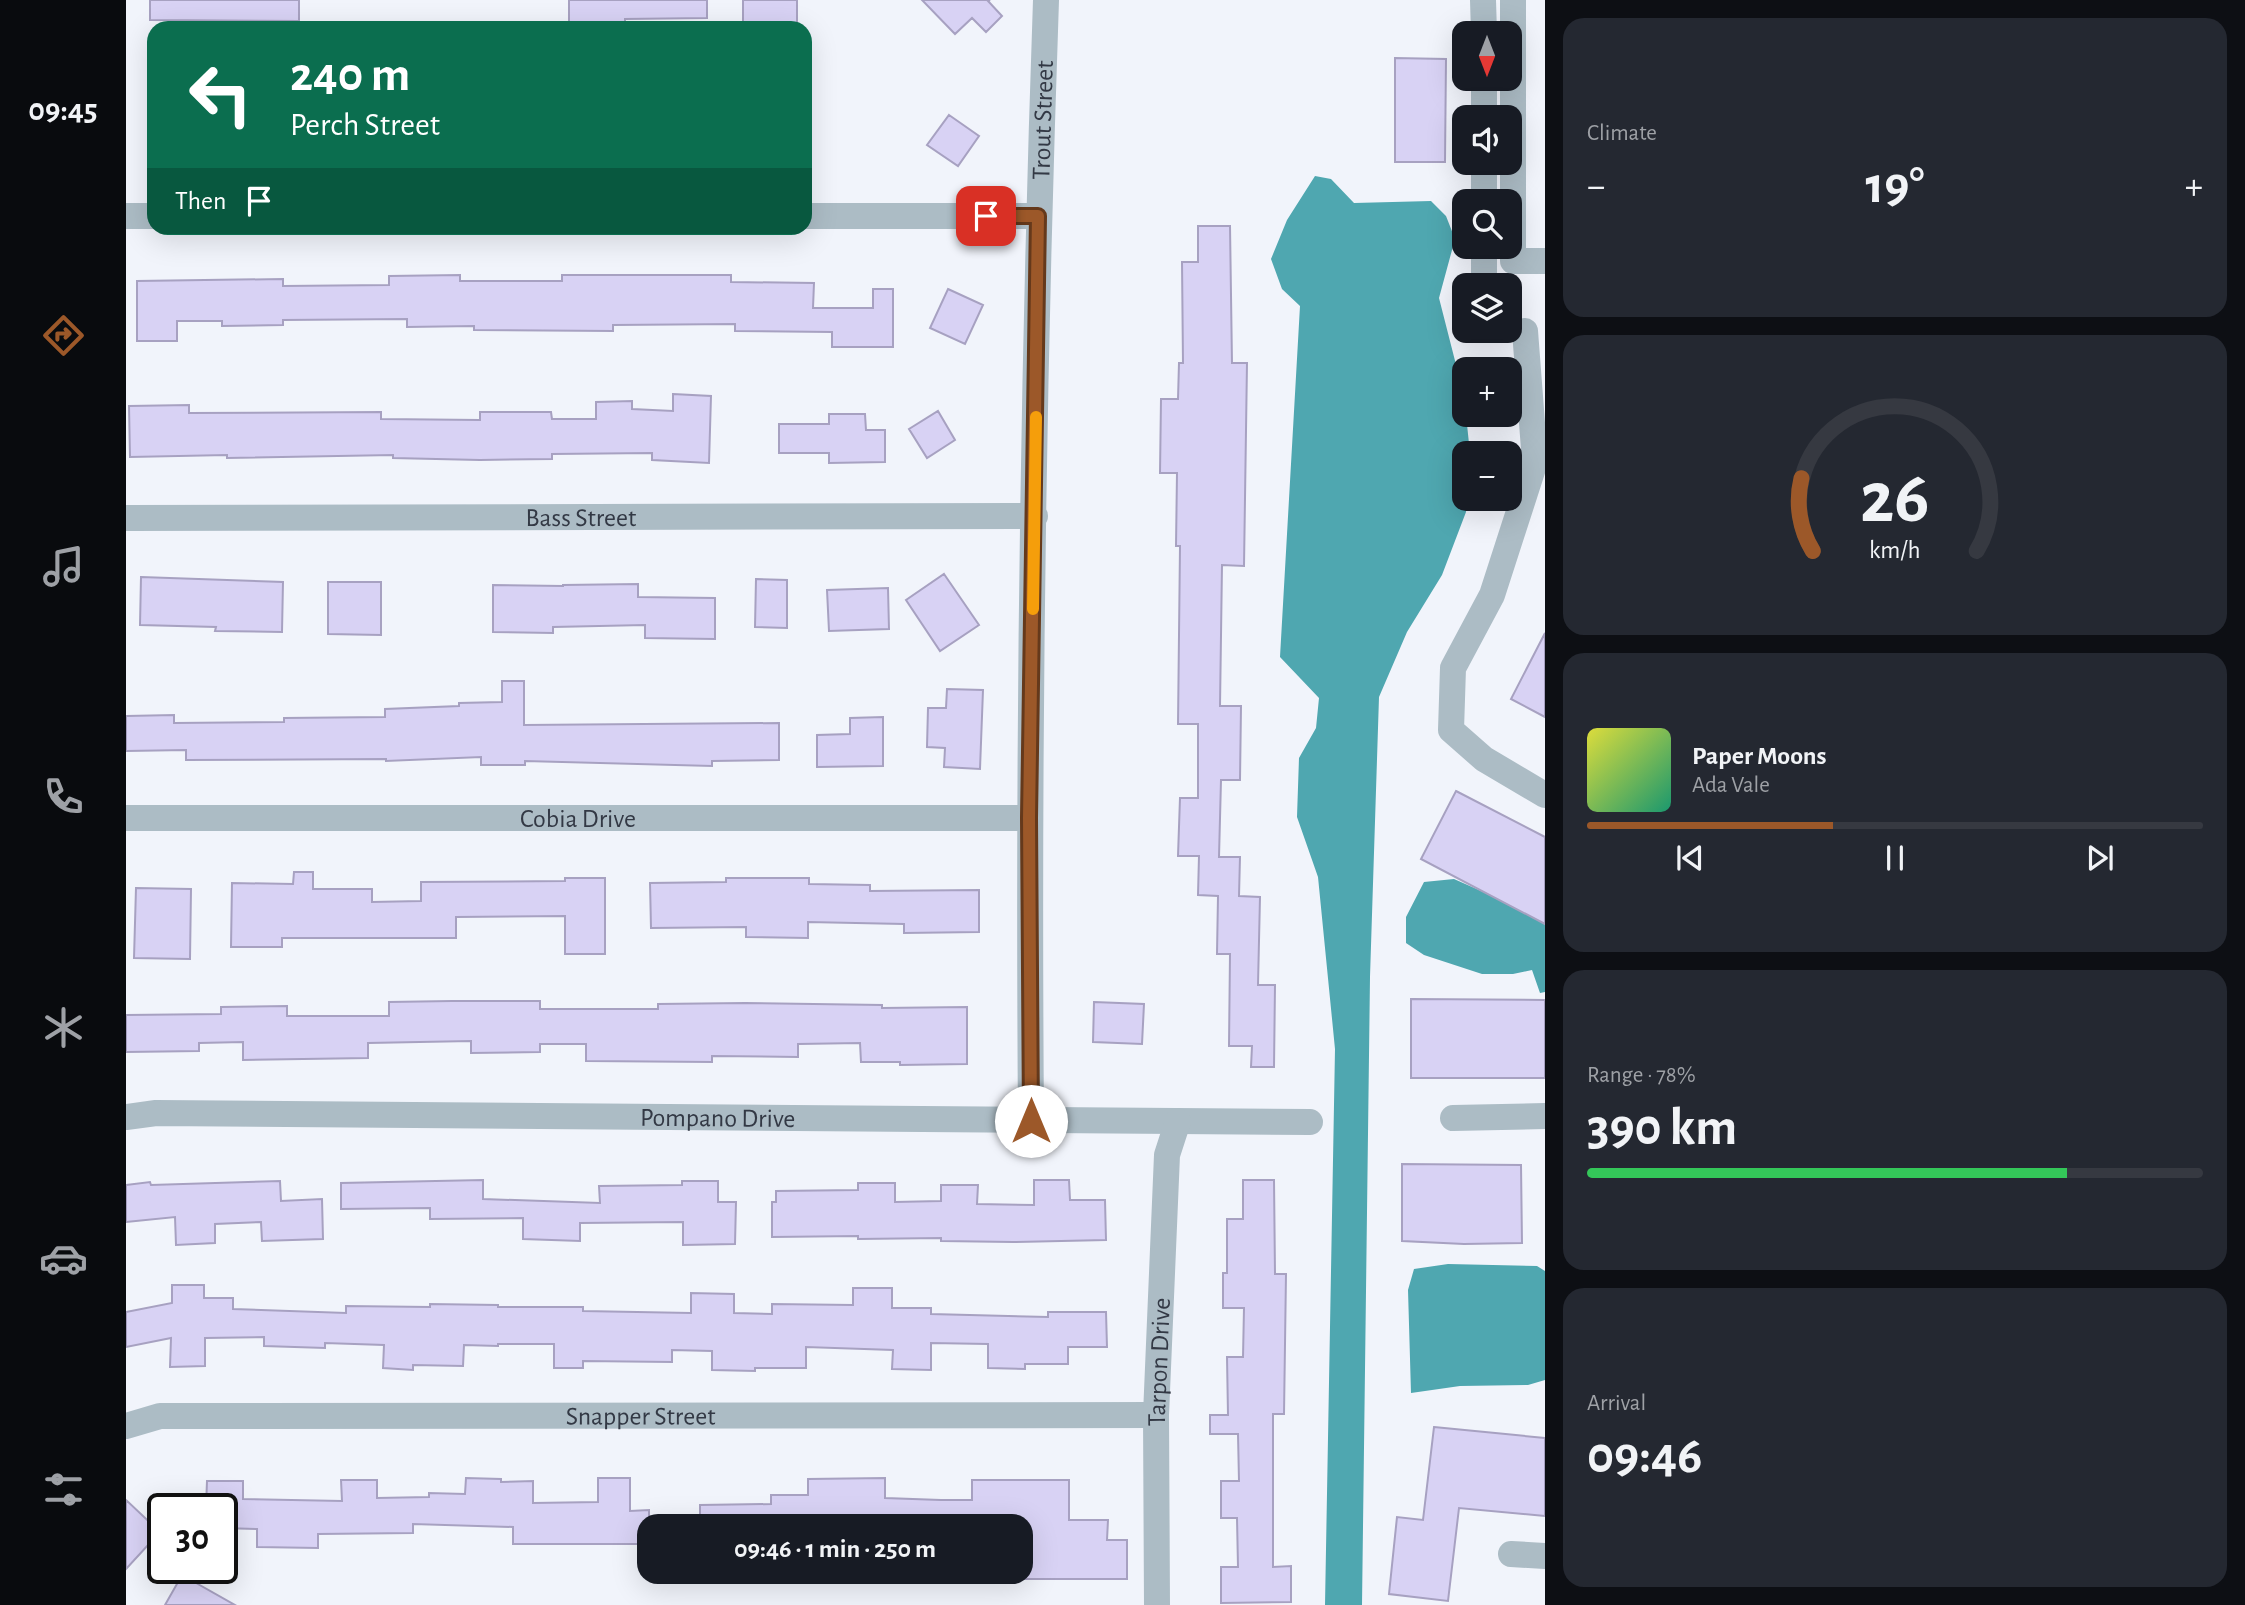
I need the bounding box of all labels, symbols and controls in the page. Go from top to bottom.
north arrow [1452,21,1522,91]
map controls [1452,21,1522,511]
icon: left [175,49,266,140]
text: 240 m [290,51,410,100]
street label: Trout Street [1028,60,1058,180]
text: 09:45 [28,94,98,126]
button: sound [1452,105,1522,175]
text: Perch Street [290,109,440,141]
text: Climate [1587,122,1657,145]
text: 19° [1865,160,1925,212]
text: − [1587,168,1605,206]
text: + [2185,168,2203,206]
icon: arrive [240,182,278,220]
pin [956,186,1016,246]
text: Then [175,188,226,214]
button: search [1452,189,1522,259]
icon: arrive [967,197,1005,235]
button: layers [1452,273,1522,343]
icon: directions [39,311,88,360]
button: + [1452,357,1522,427]
button: − [1452,441,1522,511]
text: 26 [1860,464,1930,537]
street label: Bass Street [526,505,636,531]
text: km/h [1869,538,1921,563]
icon: music [39,542,88,591]
text: Paper Moons [1692,743,1827,769]
icon: phone [39,772,88,821]
text: Ada Vale [1692,774,1770,797]
street label: Cobia Drive [520,806,636,832]
icon: previous [1671,839,1709,877]
icon: pause [1876,839,1914,877]
icon: next [2081,839,2119,877]
icon: climate [39,1003,88,1052]
text: Range · 78% [1587,1064,1696,1087]
position arrow [994,1084,1068,1158]
text: 390 km [1587,1102,1737,1154]
street label: Pompano Drive [640,1105,796,1132]
icon: car [39,1234,88,1283]
street label: Tarpon Drive [1144,1297,1175,1426]
text: Arrival [1587,1392,1646,1415]
street label: Snapper Street [566,1403,716,1430]
text: 09:46 [1587,1430,1702,1482]
icon: filters [39,1465,88,1514]
speed limit sign: 30 [147,1493,238,1584]
text: 09:46 · 1 min · 250 m [734,1536,936,1562]

